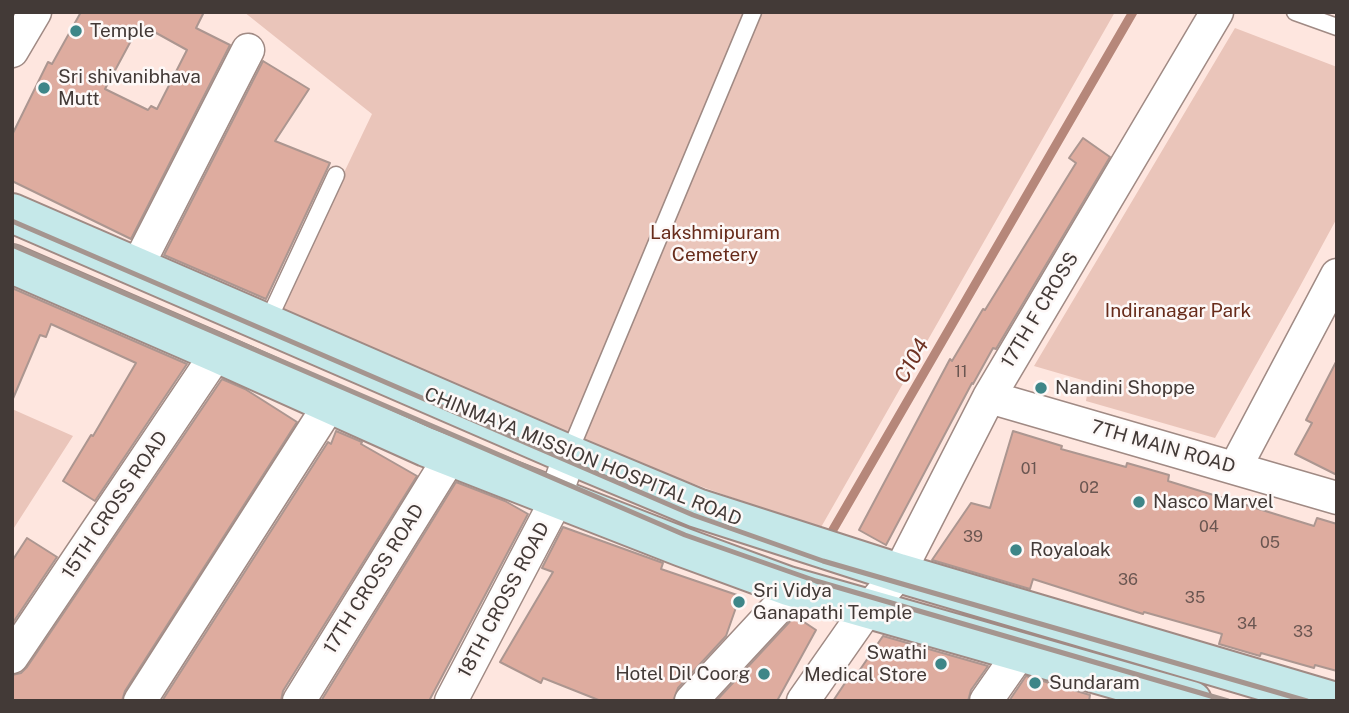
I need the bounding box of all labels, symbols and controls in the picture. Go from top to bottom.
place label: Temple [90,20,155,42]
marker: Temple [68,23,84,39]
place label: Sri shivanibhava Mutt [58,66,201,110]
marker: Sri shivanibhava Mutt [36,80,52,96]
park label: Lakshmipuram Cemetery [650,222,780,266]
street label: 17TH F CROSS [997,248,1083,372]
park label: Indiranagar Park [1105,300,1251,322]
water label: C104 [889,334,935,388]
house number: 11 [954,362,968,382]
place label: Nandini Shoppe [1055,377,1195,399]
marker: Nandini Shoppe [1033,380,1049,396]
street label: CHINMAYA MISSION HOSPITAL ROAD [421,383,745,531]
street label: 7TH MAIN ROAD [1088,415,1238,479]
street label: 15TH CROSS ROAD [57,427,173,583]
house number: 01 [1021,459,1037,479]
house number: 02 [1079,478,1099,498]
place label: Nasco Marvel [1153,491,1274,513]
marker: Nasco Marvel [1131,494,1147,510]
street label: 17TH CROSS ROAD [319,500,429,658]
house number: 04 [1199,517,1219,537]
street label: 18TH CROSS ROAD [453,518,555,682]
house number: 39 [963,527,983,547]
house number: 05 [1260,533,1280,553]
place label: Royaloak [1030,539,1111,561]
marker: Royaloak [1008,542,1024,558]
house number: 36 [1118,570,1138,590]
place label: Sri Vidya Ganapathi Temple [753,580,912,624]
house number: 35 [1185,588,1205,608]
marker: Sri Vidya Ganapathi Temple [731,594,747,610]
house number: 34 [1237,614,1257,634]
house number: 33 [1293,622,1313,642]
place label: Swathi Medical Store [804,642,927,686]
marker: Swathi Medical Store [933,656,949,672]
place label: Hotel Dil Coorg [615,663,750,685]
marker: Hotel Dil Coorg [756,666,772,682]
place label: Sundaram [1049,672,1140,694]
marker: Sundaram [1027,675,1043,691]

